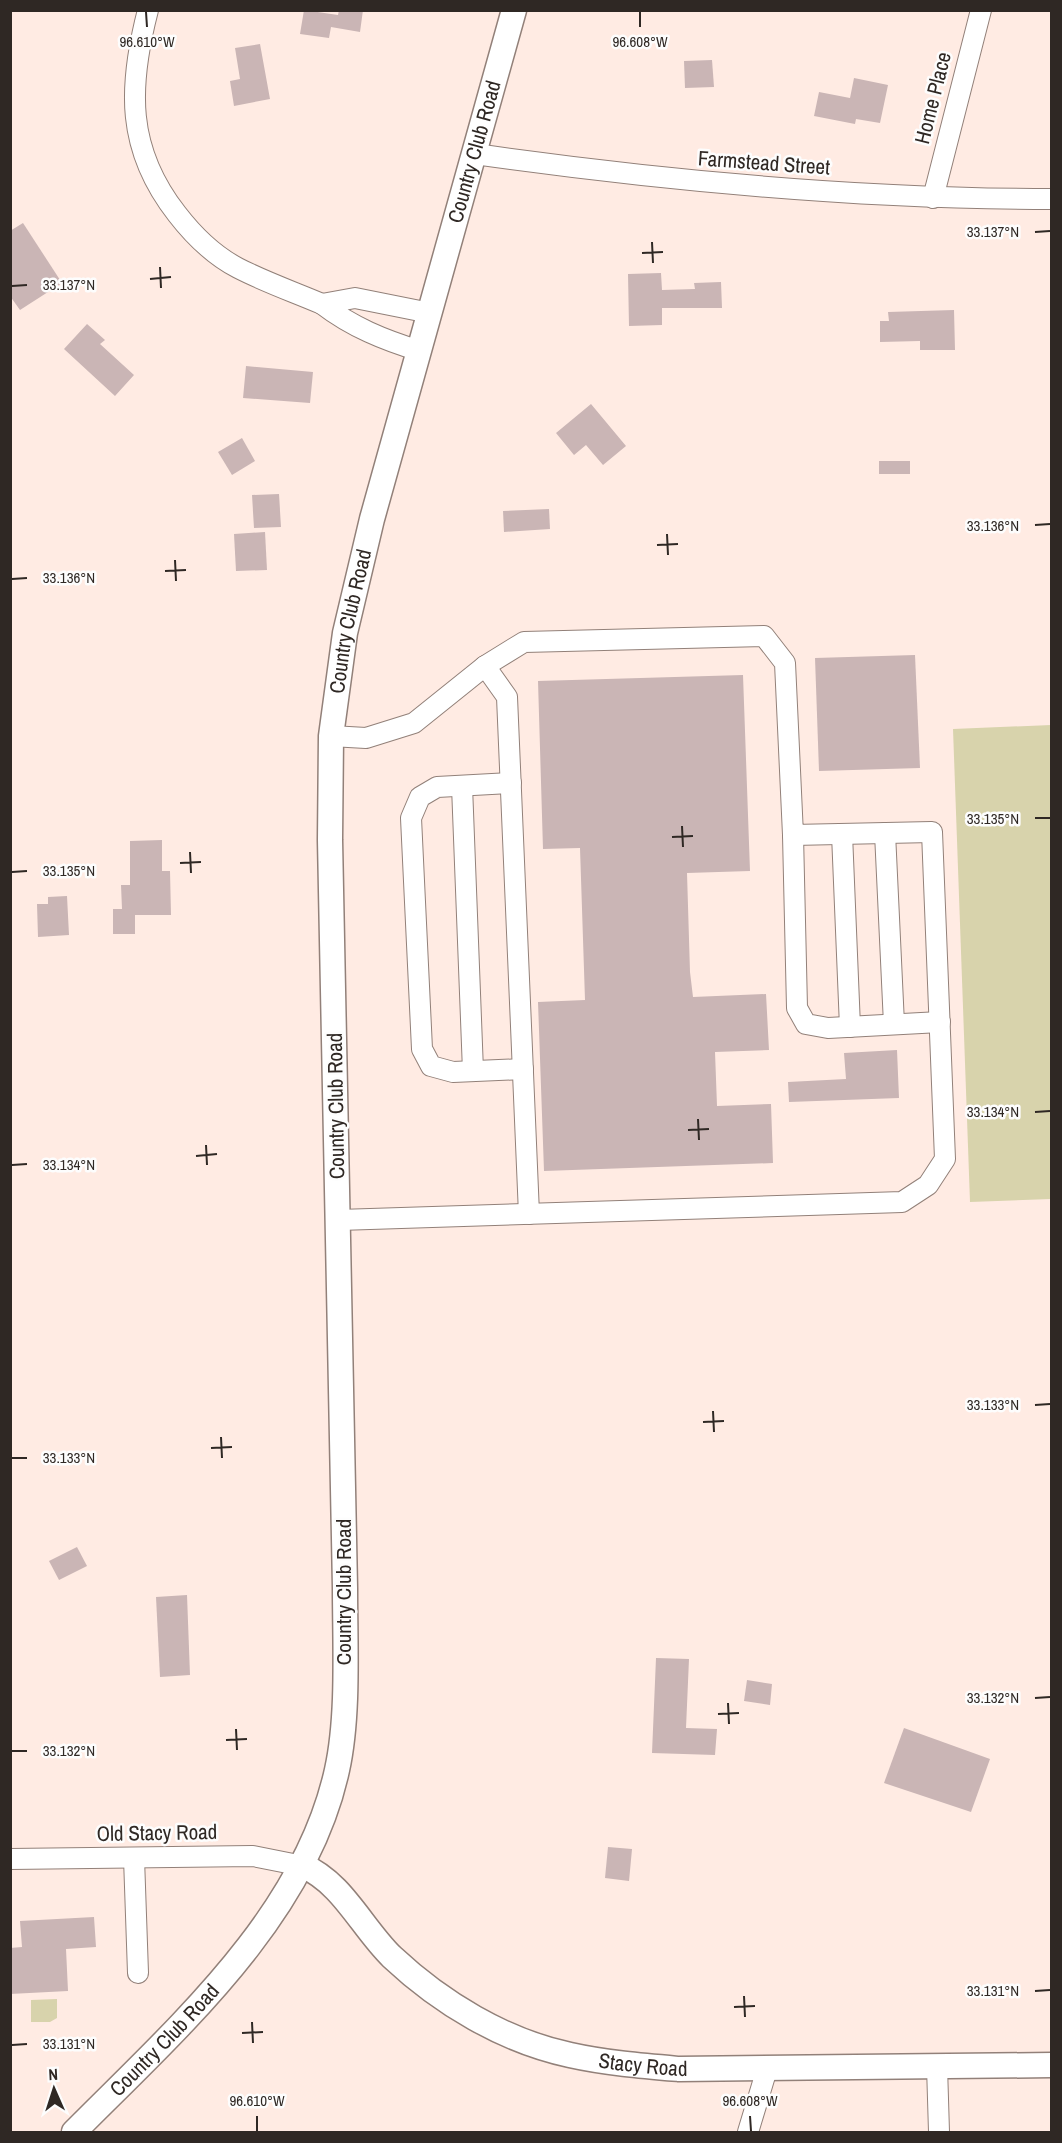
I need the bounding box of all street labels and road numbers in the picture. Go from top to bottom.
street label: Home Place [907,49,958,147]
street label: Country Club Road [440,77,508,226]
street label: Farmstead Street [697,143,831,182]
street label: Country Club Road [322,546,378,695]
street label: Country Club Road [320,1033,351,1179]
street label: Country Club Road [329,1519,358,1665]
street label: Old Stacy Road [96,1817,218,1848]
street label: Country Club Road [103,1977,226,2103]
street label: Stacy Road [597,2046,688,2083]

